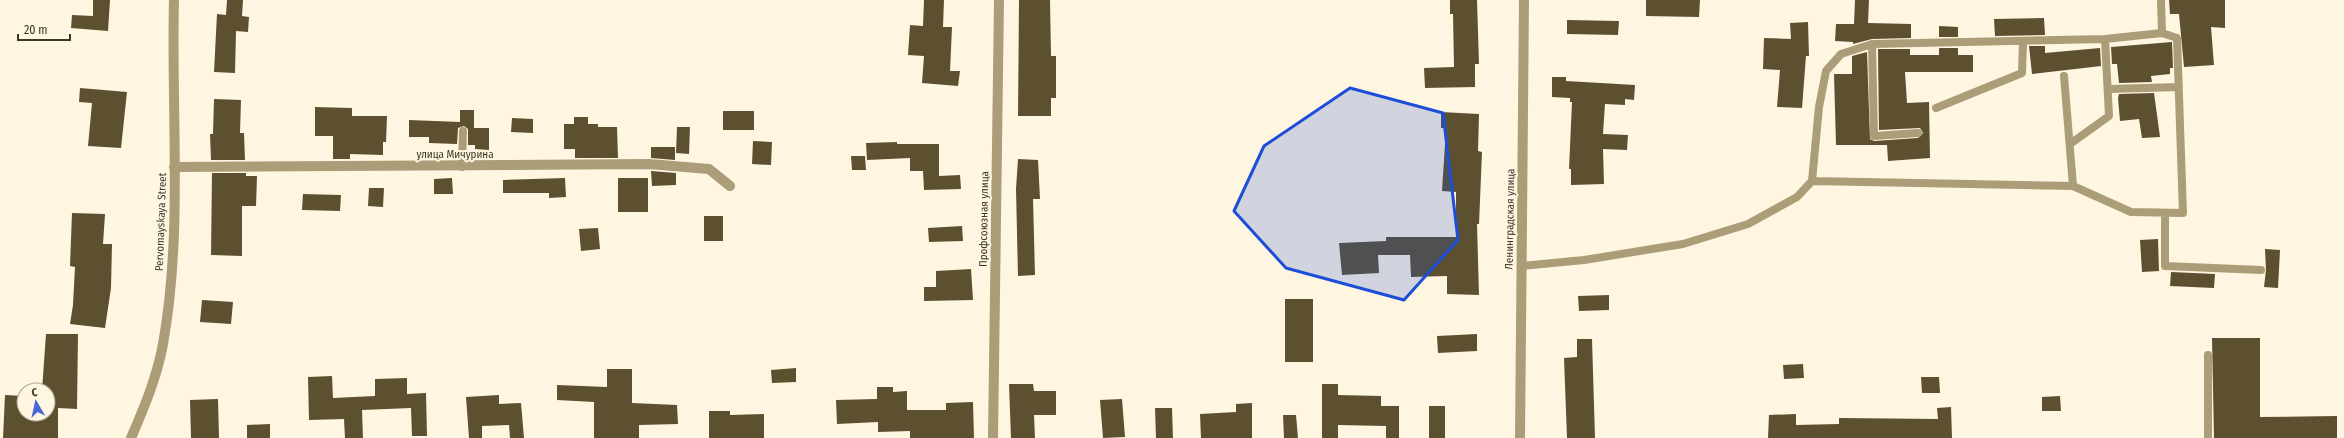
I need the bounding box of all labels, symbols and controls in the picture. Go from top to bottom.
scale bar [18,16,70,42]
text: 20 m [24,23,48,37]
street label: улица Мичурина [416,148,494,161]
street label: Ленинградская улица [1503,168,1517,270]
street label: Профсоюзная улица [977,171,991,267]
street label: Pervomayskaya Street [153,172,169,271]
north arrow [16,382,56,422]
text: С [31,386,39,399]

